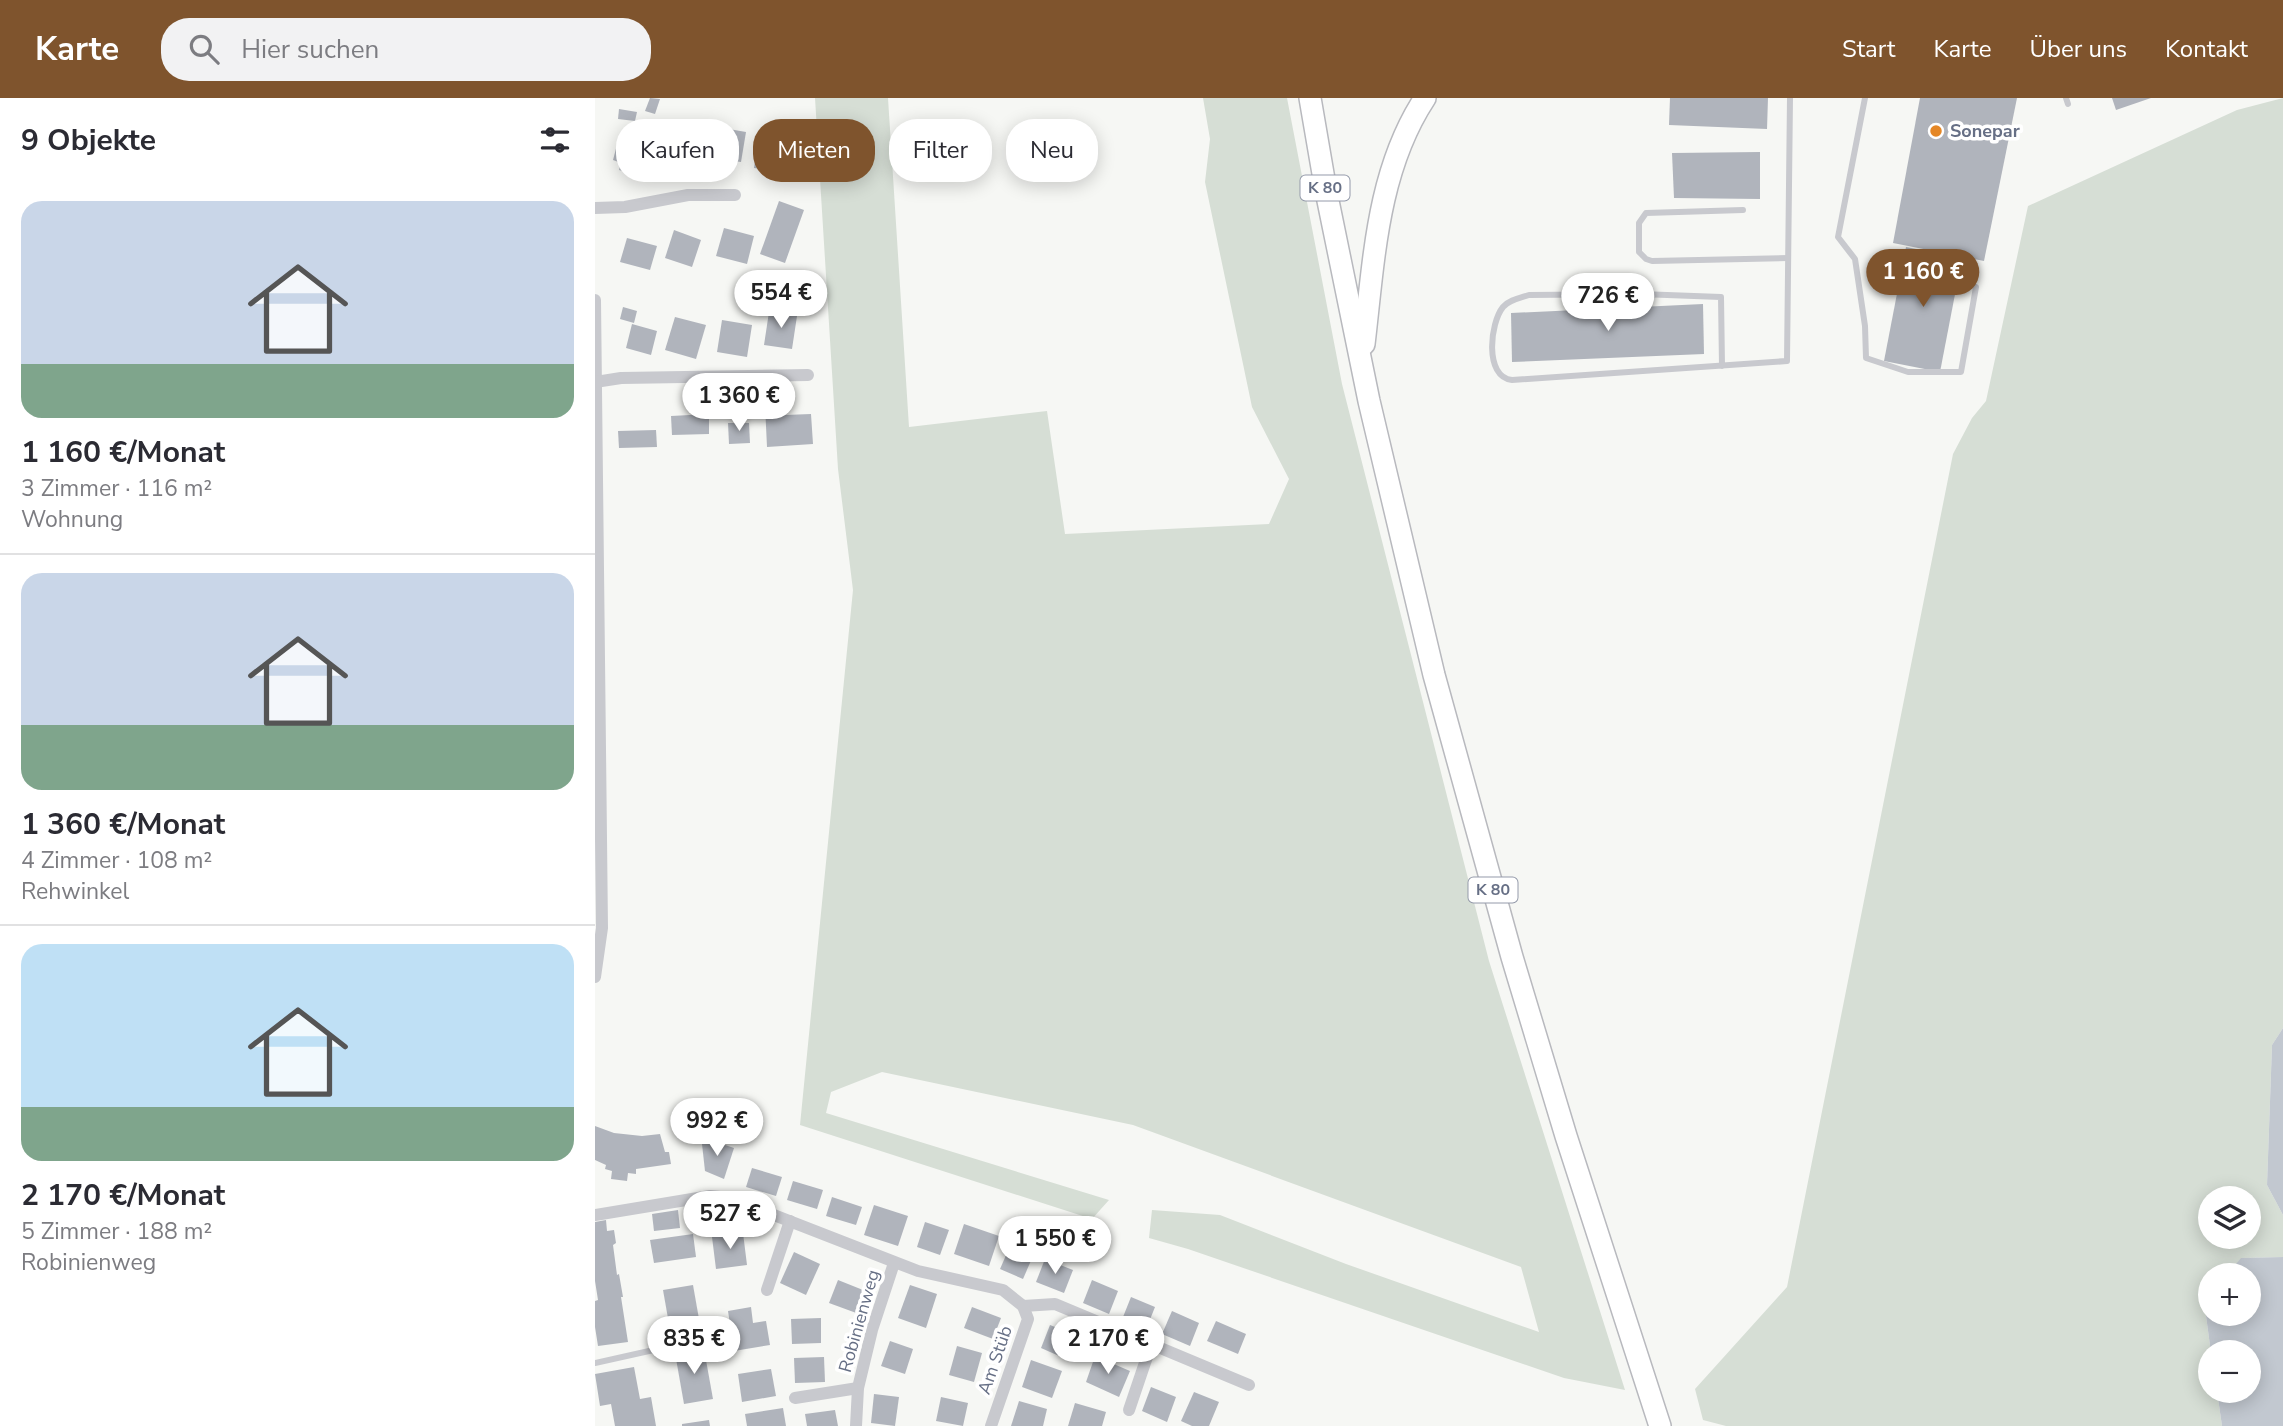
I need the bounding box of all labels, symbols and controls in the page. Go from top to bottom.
search box [161,18,651,81]
text: Karte [35,27,119,72]
icon: search [185,30,223,68]
text: Hier suchen [241,32,379,67]
text: Start [1842,33,1895,65]
text: Karte [1933,33,1991,65]
text: Über uns [2029,33,2127,65]
text: Kontakt [2165,33,2248,65]
chip: Kaufen [616,119,739,182]
chip: Mieten [753,119,875,182]
chip: Filter [889,119,992,182]
chip: Neu [1006,119,1098,182]
place label: Sonepar [1950,119,2020,143]
text: 9 Objekte [21,120,156,161]
icon: filters [536,121,574,159]
marker: Sonepar [1928,123,1944,139]
road number: K 80 [1301,176,1349,200]
icon: home [235,246,361,372]
pin: 1 160 € [1858,250,1988,309]
text: 1 160 € [1882,256,1964,287]
pin: 554 € [732,271,830,330]
pin: 726 € [1559,274,1657,333]
text: 554 € [750,277,812,308]
text: 726 € [1577,280,1639,311]
pin: 1 360 € [674,374,804,433]
text: 1 360 € [698,380,780,411]
text: 1 160 €/Monat [21,432,225,473]
text: 3 Zimmer · 116 m² [21,473,212,504]
text: Wohnung [21,504,123,535]
icon: home [235,618,361,744]
text: 1 360 €/Monat [21,804,225,845]
text: 4 Zimmer · 108 m² [21,845,212,876]
text: Rehwinkel [21,876,129,907]
road number: K 80 [1469,877,1517,902]
icon: home [235,989,361,1115]
pin: 992 € [668,1098,766,1158]
text: 992 € [686,1105,748,1136]
text: 2 170 €/Monat [21,1175,225,1216]
map controls [2198,1186,2261,1403]
button: layers [2198,1186,2261,1249]
pin: 527 € [681,1192,779,1251]
text: 527 € [699,1198,761,1229]
text: 5 Zimmer · 188 m² [21,1216,212,1247]
pin: 1 550 € [990,1216,1120,1276]
text: 1 550 € [1014,1223,1096,1254]
text: Robinienweg [21,1247,156,1278]
button: + [2198,1263,2261,1326]
street label: Robinienweg [833,1267,885,1375]
pin: 835 € [645,1316,743,1376]
pin: 2 170 € [1043,1316,1173,1376]
street label: Am Stüb [972,1322,1018,1398]
text: 835 € [663,1323,725,1354]
text: 2 170 € [1067,1323,1149,1354]
button: − [2198,1340,2261,1403]

